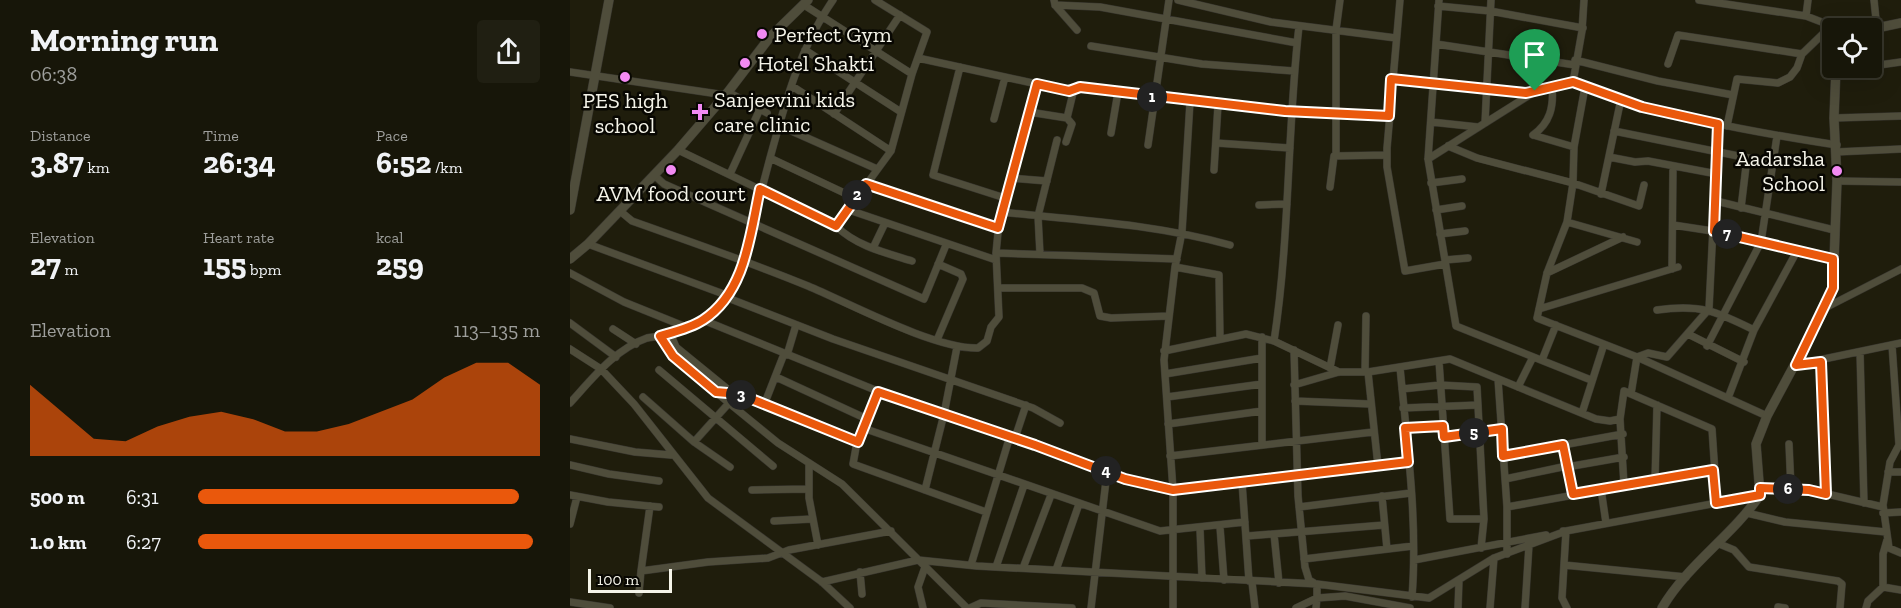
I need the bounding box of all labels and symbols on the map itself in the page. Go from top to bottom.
place label: Perfect Gym [774,21,892,48]
marker: Perfect Gym [755,27,769,41]
pin [1509,29,1560,91]
place label: Hotel Shakti [757,50,874,77]
marker: Hotel Shakti [738,56,752,70]
marker: PES high school [618,70,632,84]
pin: 1 [1137,82,1167,112]
place label: Sanjeevini kids care clinic [714,86,855,138]
place label: PES high school [583,87,668,139]
marker: Sanjeevini kids care clinic [691,103,709,121]
place label: Aadarsha School [1736,145,1825,197]
marker: AVM food court [664,163,678,177]
marker: Aadarsha School [1830,164,1844,178]
place label: AVM food court [596,180,746,207]
pin: 2 [842,180,872,210]
pin: 7 [1712,219,1742,249]
pin: 3 [726,380,756,410]
pin: 5 [1459,418,1489,448]
pin: 4 [1091,456,1121,486]
pin: 6 [1773,474,1803,504]
scale bar [588,566,672,594]

